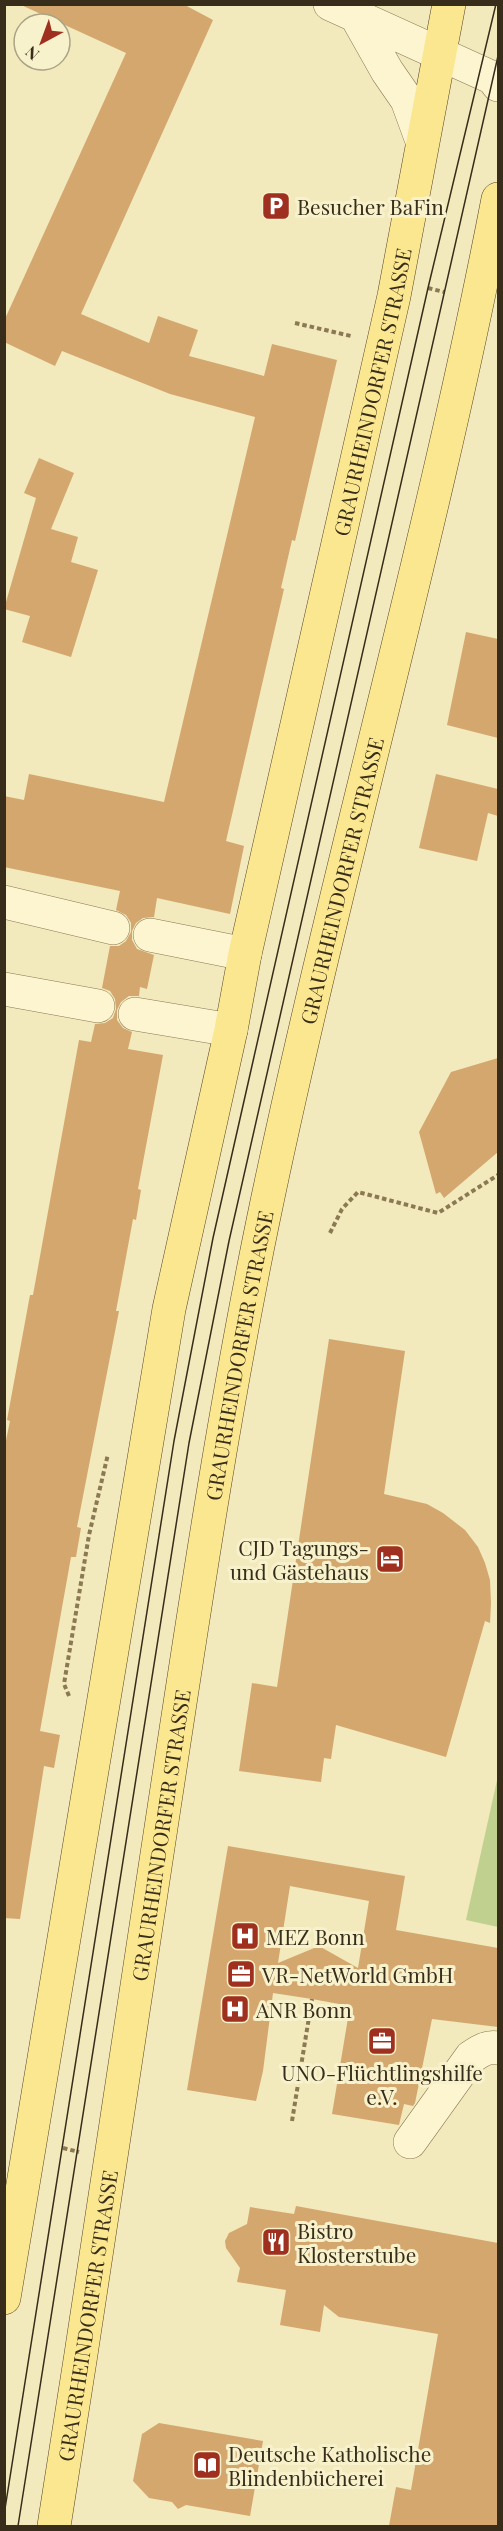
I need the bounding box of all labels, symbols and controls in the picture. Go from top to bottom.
north arrow [12,12,72,72]
text: N [20,42,43,65]
parking icon: Besucher BaFin [260,190,292,222]
place label: Besucher BaFin [297,192,444,220]
street label: GRAURHEINDORFER STRASSE [326,245,417,539]
street label: GRAURHEINDORFER STRASSE [293,734,389,1027]
street label: GRAURHEINDORFER STRASSE [198,1208,279,1503]
place label: CJD Tagungs- und Gästehaus [230,1533,369,1585]
hotel icon: CJD Tagungs- und Gästehaus [374,1543,406,1575]
street label: GRAURHEINDORFER STRASSE [124,1687,196,1983]
hospital icon: MEZ Bonn [229,1920,261,1952]
place label: MEZ Bonn [266,1922,365,1950]
office icon: VR-NetWorld GmbH [225,1958,257,1990]
place label: VR-NetWorld GmbH [261,1960,453,1988]
hospital icon: ANR Bonn [219,1993,251,2025]
place label: ANR Bonn [255,1995,352,2023]
office icon: UNO-Flüchtlingshilfe e.V. [366,2025,398,2057]
place label: UNO-Flüchtlingshilfe e.V. [281,2058,483,2110]
street label: GRAURHEINDORFER STRASSE [50,2168,123,2463]
place label: Bistro Klosterstube [297,2216,416,2268]
restaurant icon: Bistro Klosterstube [260,2226,292,2258]
place label: Deutsche Katholische Blindenbücherei [228,2439,431,2491]
library icon: Deutsche Katholische Blindenbücherei [191,2449,223,2481]

